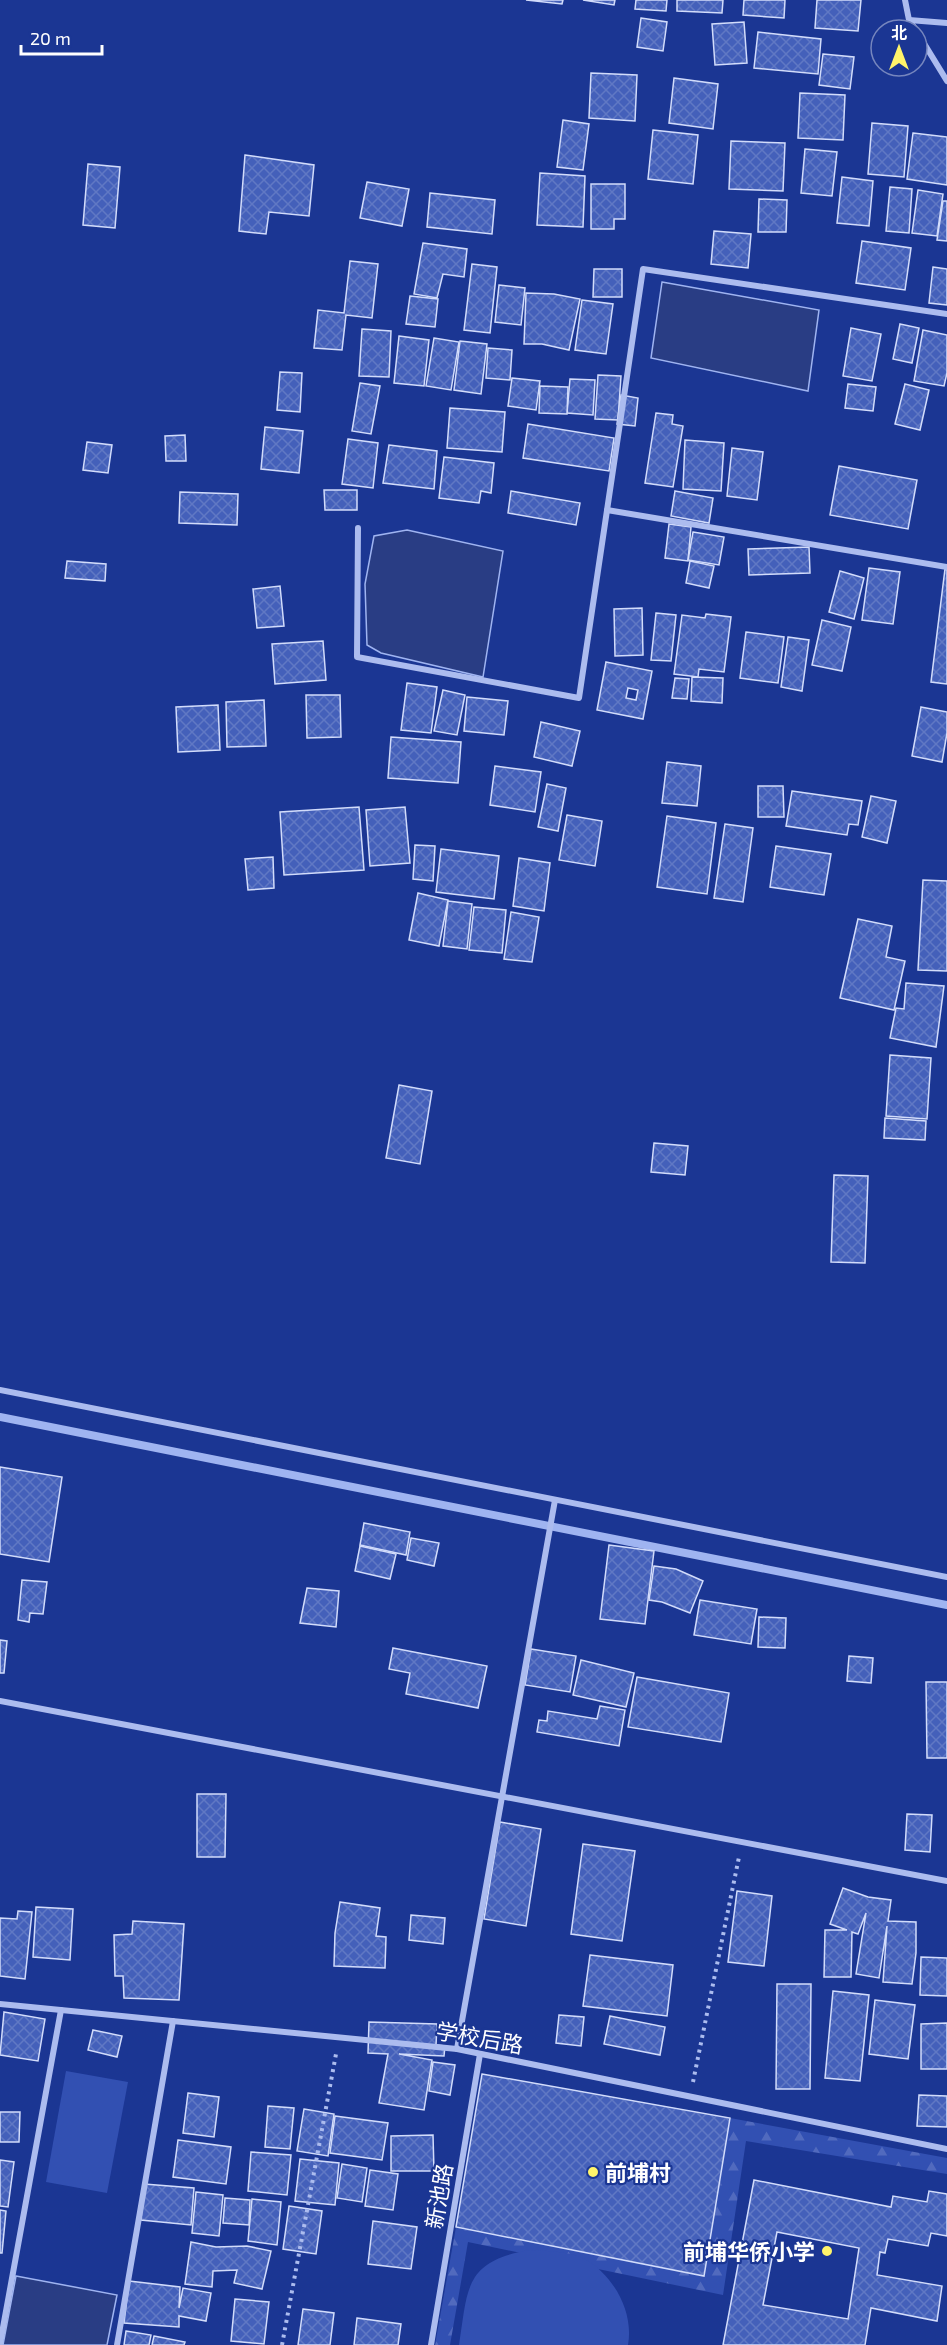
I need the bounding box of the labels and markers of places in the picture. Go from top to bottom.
place label: 前埔村 [605,2159,671,2185]
marker: 前埔村 [586,2165,600,2179]
place label: 前埔华侨小学 [683,2238,815,2264]
marker: 前埔华侨小学 [820,2244,834,2258]

